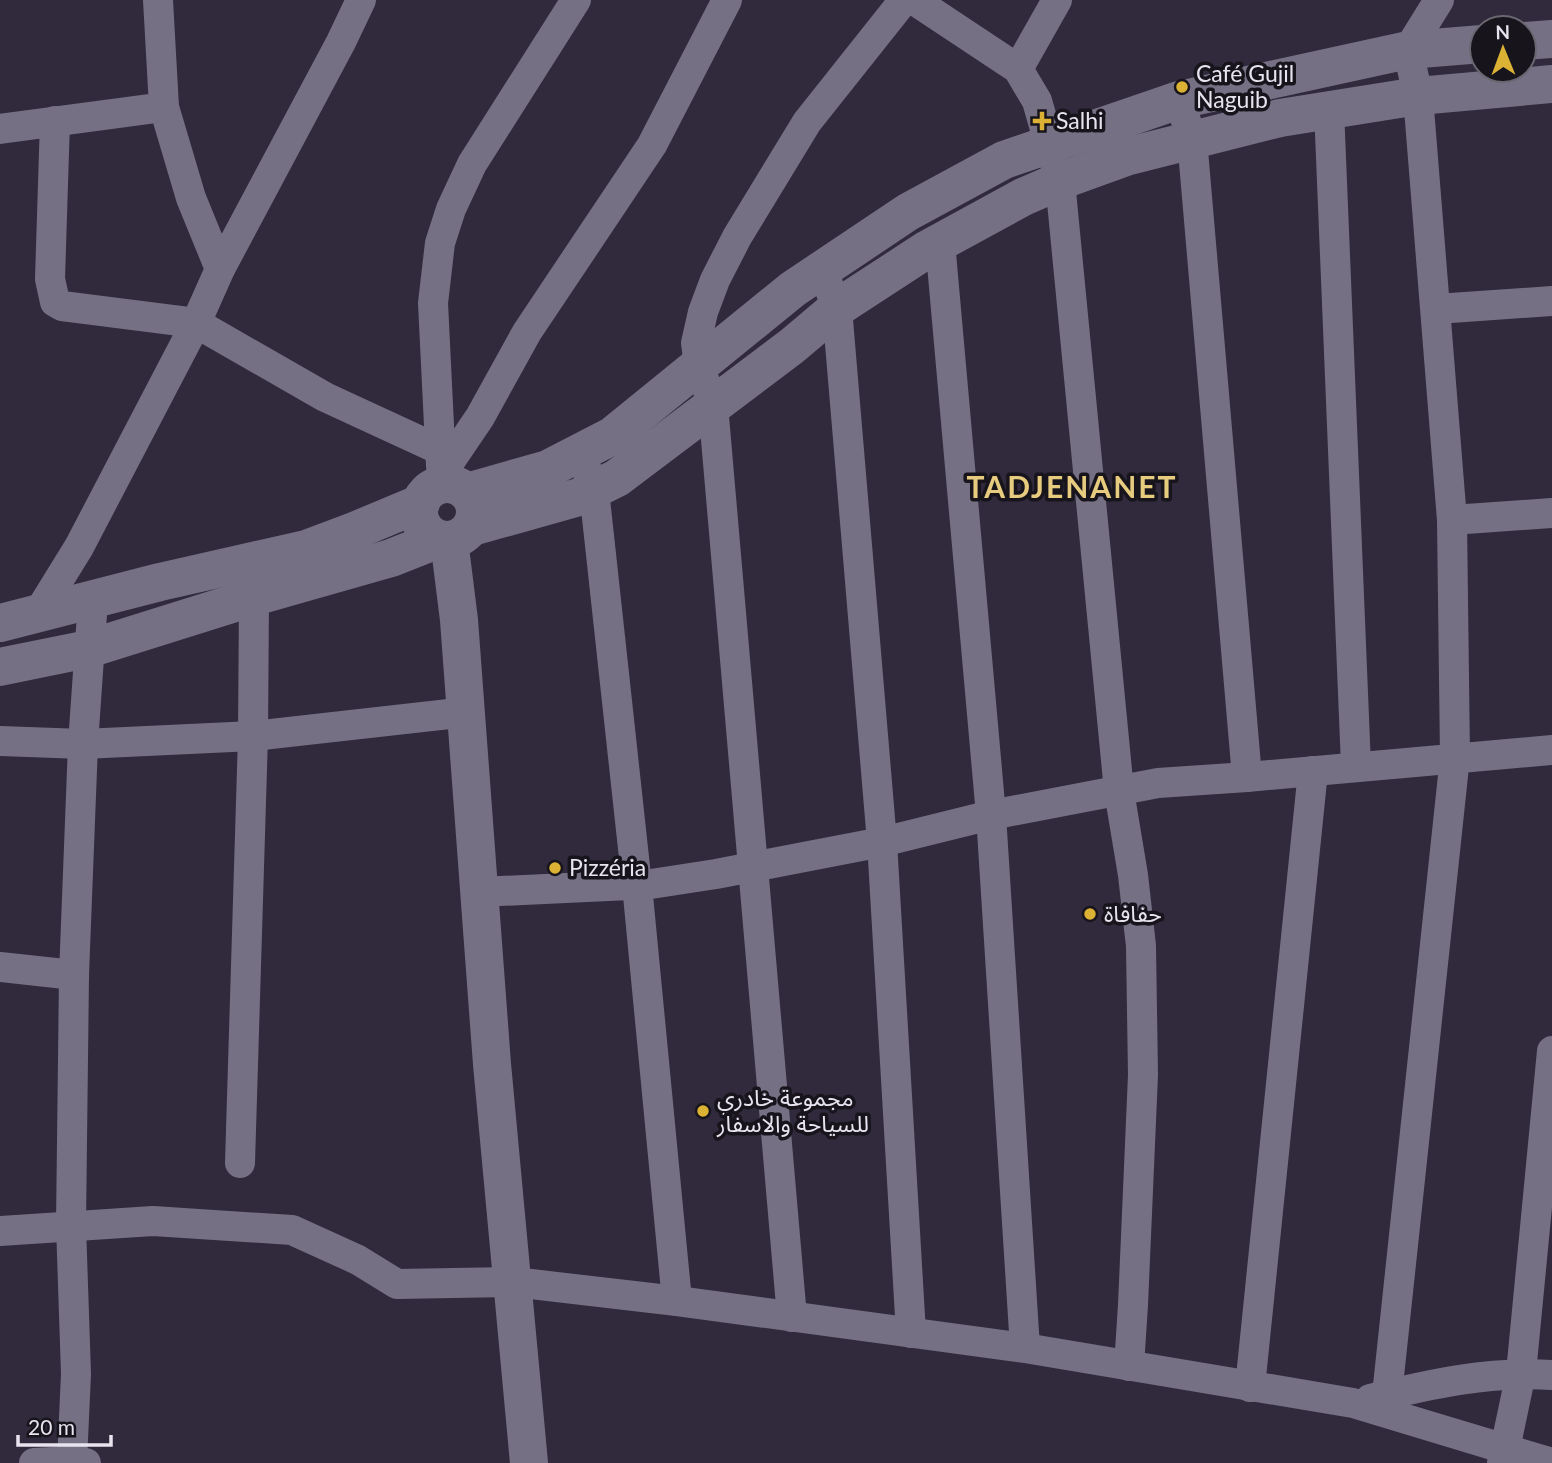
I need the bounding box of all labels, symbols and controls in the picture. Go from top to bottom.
north arrow [1468,14,1538,84]
text: N [1495,20,1510,43]
place label: Café Gujil Naguib [1196,59,1294,113]
marker: Café Gujil Naguib [1174,79,1190,95]
place label: Salhi [1056,106,1104,134]
marker: Salhi [1034,113,1050,129]
district label: TADJENANET [966,468,1178,504]
place label: Pizzéria [569,853,646,881]
marker: Pizzéria [547,860,563,876]
place label: حفافاة [1104,899,1162,927]
marker: حفافاة [1082,906,1098,922]
place label: مجموعة خادري للسياحة والاسفار [716,1083,869,1138]
marker: مجموعة خادري للسياحة والاسفار [695,1103,711,1119]
scale bar [18,1404,110,1448]
text: 20 m [28,1414,75,1439]

